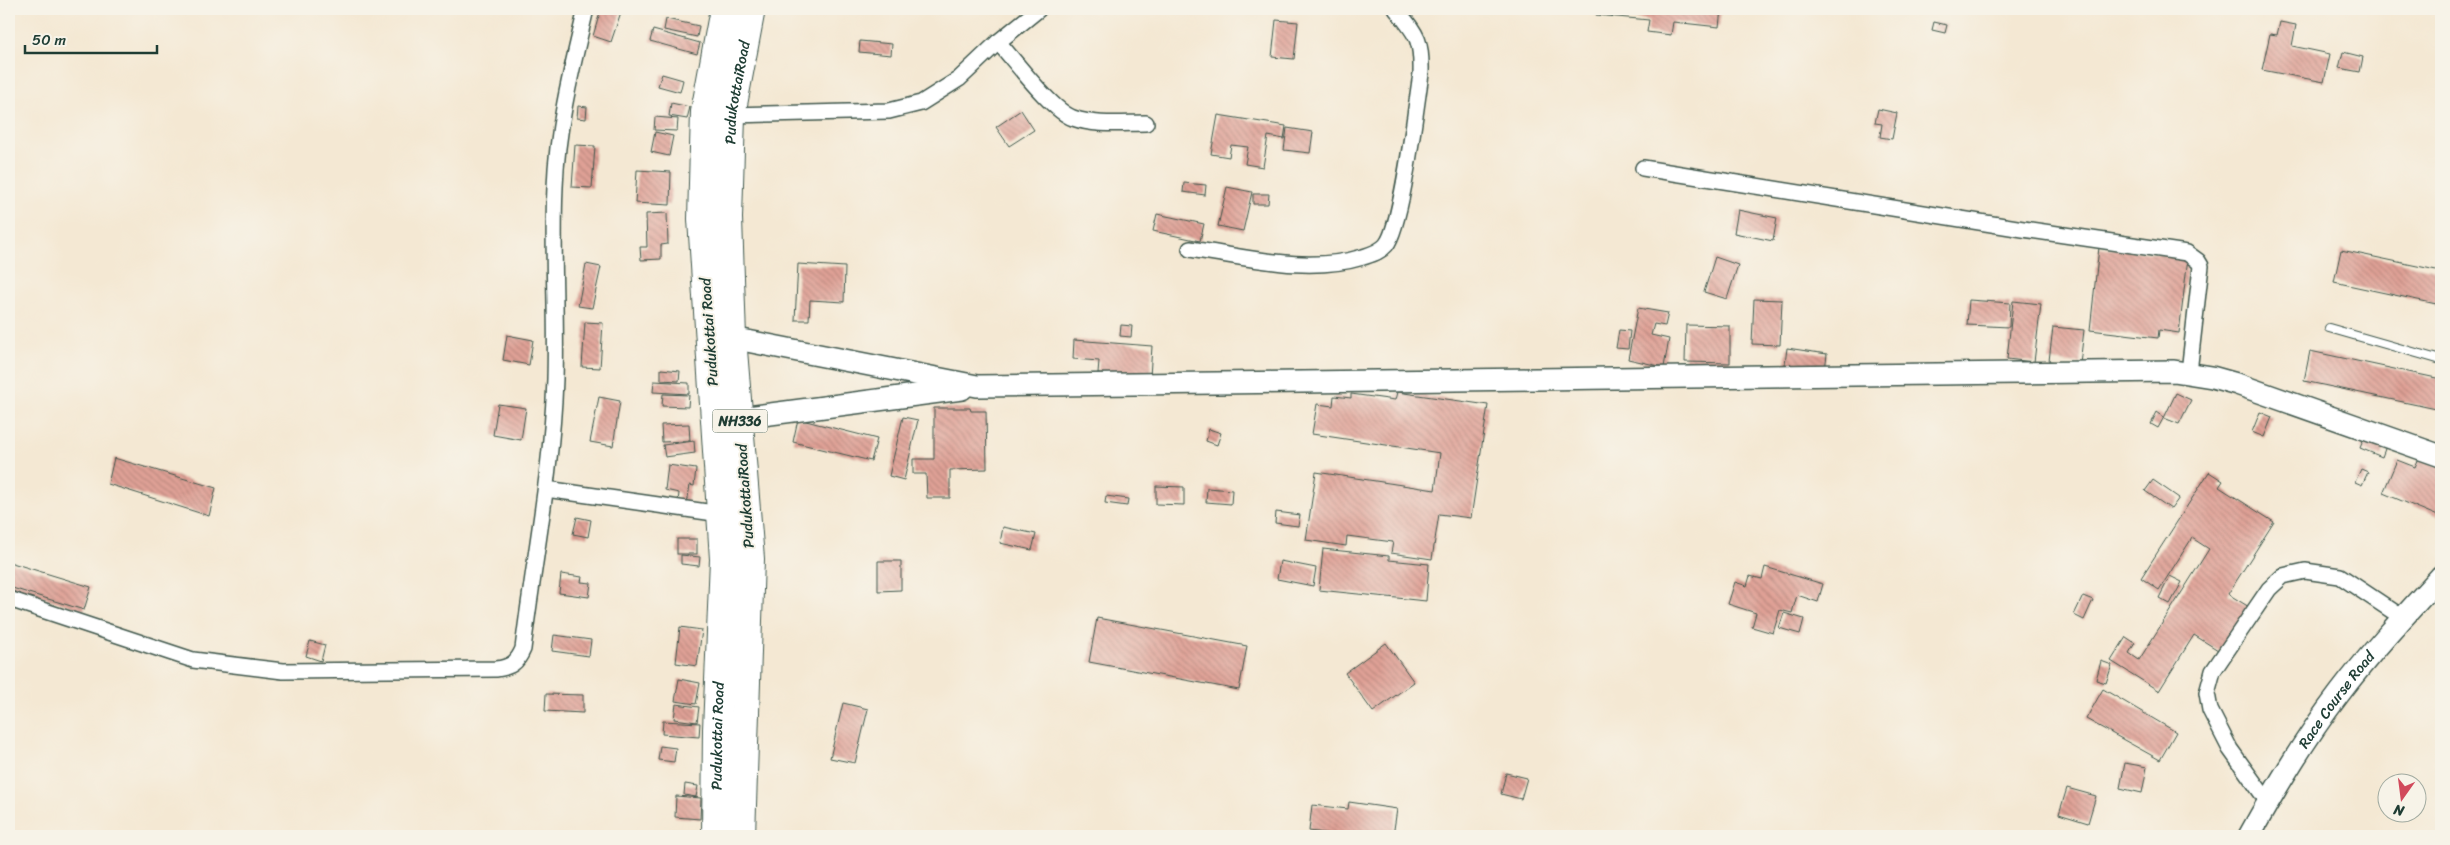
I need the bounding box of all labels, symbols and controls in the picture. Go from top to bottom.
scale bar [25,22,158,54]
text: 50 m [32,27,67,53]
street label: PudukottaiRoad [717,38,758,145]
street label: Pudukottai Road [692,276,726,387]
road number: NH336 [712,410,768,432]
street label: PudukottaiRoad [728,442,762,549]
street label: Race Course Road [2291,644,2382,754]
street label: Pudukottai Road [703,680,732,790]
north arrow [2378,772,2428,822]
text: N [2391,797,2408,824]

